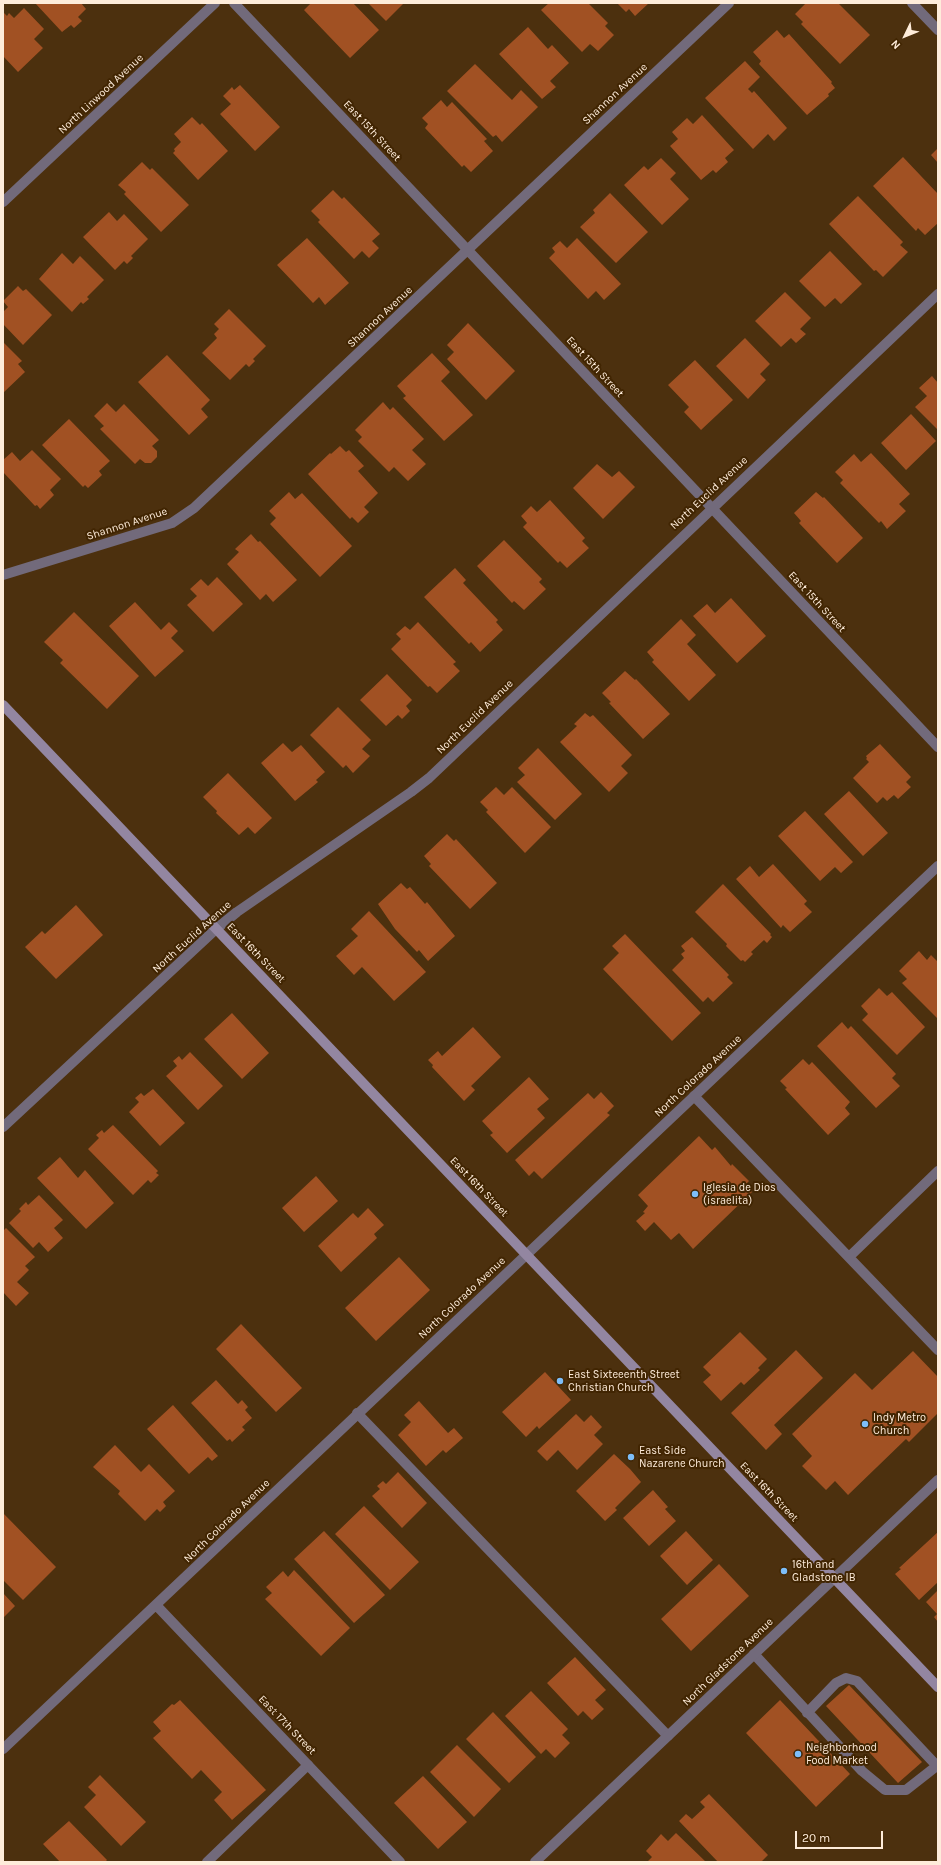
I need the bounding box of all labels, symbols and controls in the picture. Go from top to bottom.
north arrow [885,16,925,56]
text: N [888,37,903,52]
street label: North Linwood Avenue [56,51,146,137]
street label: Shannon Avenue [580,61,650,127]
street label: East 15th Street [341,98,403,164]
street label: Shannon Avenue [345,284,415,350]
street label: East 15th Street [564,334,626,400]
street label: North Euclid Avenue [668,454,750,532]
street label: Shannon Avenue [85,505,169,543]
street label: East 15th Street [786,569,848,635]
street label: North Euclid Avenue [434,677,516,757]
street label: North Euclid Avenue [150,898,234,976]
street label: East 16th Street [224,920,288,986]
street label: North Colorado Avenue [652,1032,744,1120]
street label: East 16th Street [447,1154,511,1220]
place label: Iglesia de Dios (israelita) [703,1181,776,1207]
marker: Iglesia de Dios (israelita) [690,1189,700,1199]
street label: North Colorado Avenue [416,1254,508,1342]
place label: East Sixteeenth Street Christian Church [568,1368,680,1394]
marker: East Sixteeenth Street Christian Church [555,1376,565,1386]
place label: Indy Metro Church [873,1411,926,1437]
marker: Indy Metro Church [860,1419,870,1429]
place label: East Side Nazarene Church [639,1444,725,1470]
marker: East Side Nazarene Church [626,1452,636,1462]
street label: East 16th Street [737,1459,801,1525]
street label: North Colorado Avenue [181,1477,273,1565]
place label: 16th and Gladstone IB [792,1558,855,1584]
marker: 16th and Gladstone IB [779,1566,789,1576]
street label: North Gladstone Avenue [680,1615,776,1709]
street label: East 17th Street [255,1693,319,1757]
place label: Neighborhood Food Market [806,1741,877,1767]
marker: Neighborhood Food Market [793,1749,803,1759]
scale bar [797,1823,885,1849]
text: 20 m [802,1831,830,1845]

